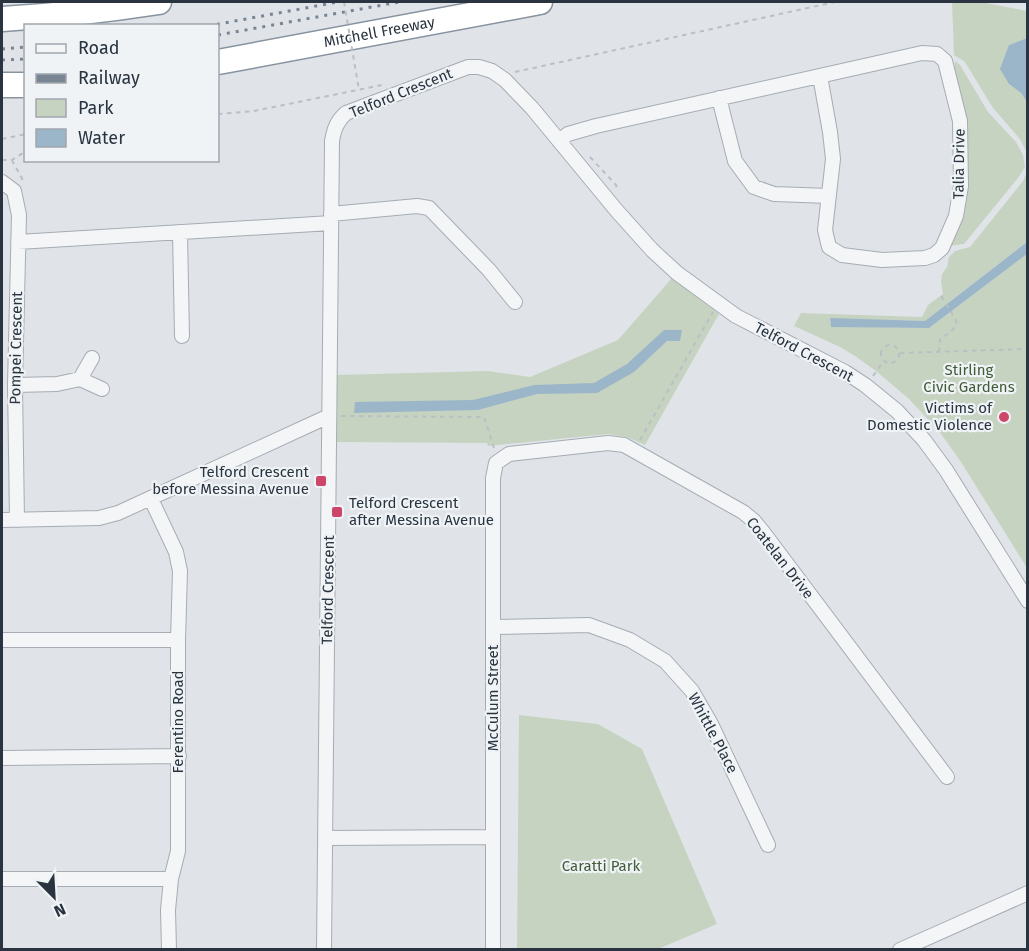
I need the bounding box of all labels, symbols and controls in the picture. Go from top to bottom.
street label: Mitchell Freeway [322,13,437,51]
legend [24,24,219,162]
text: Road [78,37,120,59]
street label: Telford Crescent [347,64,456,122]
text: Railway [78,67,140,89]
text: Park [78,97,114,119]
text: Water [78,127,125,149]
street label: Talia Drive [949,128,969,200]
street label: Pompei Crescent [6,291,26,405]
street label: Telford Crescent [751,318,857,386]
park label: Stirling Civic Gardens [923,361,1015,396]
place label: Victims of Domestic Violence [867,399,993,434]
marker: Victims of Domestic Violence [997,410,1011,424]
place label: Telford Crescent before Messina Avenue [152,463,310,498]
marker: Telford Crescent before Messina Avenue [314,474,328,488]
place label: Telford Crescent after Messina Avenue [349,494,494,529]
marker: Telford Crescent after Messina Avenue [330,505,344,519]
street label: Coatelan Drive [743,514,817,602]
street label: Telford Crescent [318,535,338,645]
street label: McCulum Street [484,644,502,751]
street label: Ferentino Road [169,670,187,774]
street label: Whittle Place [684,690,742,776]
park label: Caratti Park [562,857,641,875]
north arrow [24,867,84,927]
text: N [51,899,69,921]

